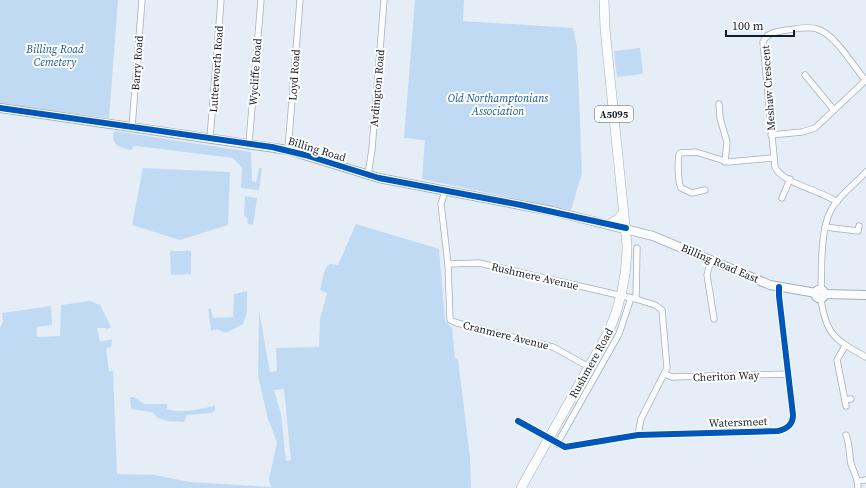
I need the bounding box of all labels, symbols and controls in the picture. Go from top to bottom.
scale bar [726,12,794,38]
text: 100 m [732,18,764,34]
street label: Lutterworth Road [206,24,227,113]
street label: Barry Road [128,34,147,91]
street label: Wycliffe Road [246,37,265,106]
park label: Billing Road Cemetery [25,42,84,70]
street label: Meshaw Crescent [758,44,779,131]
street label: Loyd Road [285,48,304,101]
street label: Ardington Road [367,48,388,127]
park label: Old Northamptonians Association [448,91,548,119]
road number: A5095 [595,106,633,122]
street label: Billing Road [286,134,348,166]
street label: Billing Road East [679,240,761,287]
street label: Rushmere Avenue [490,259,580,294]
street label: Cranmere Avenue [461,318,551,354]
street label: Rushmere Road [566,325,617,401]
street label: Cheriton Way [693,368,760,385]
street label: Watersmeet [708,414,768,431]

